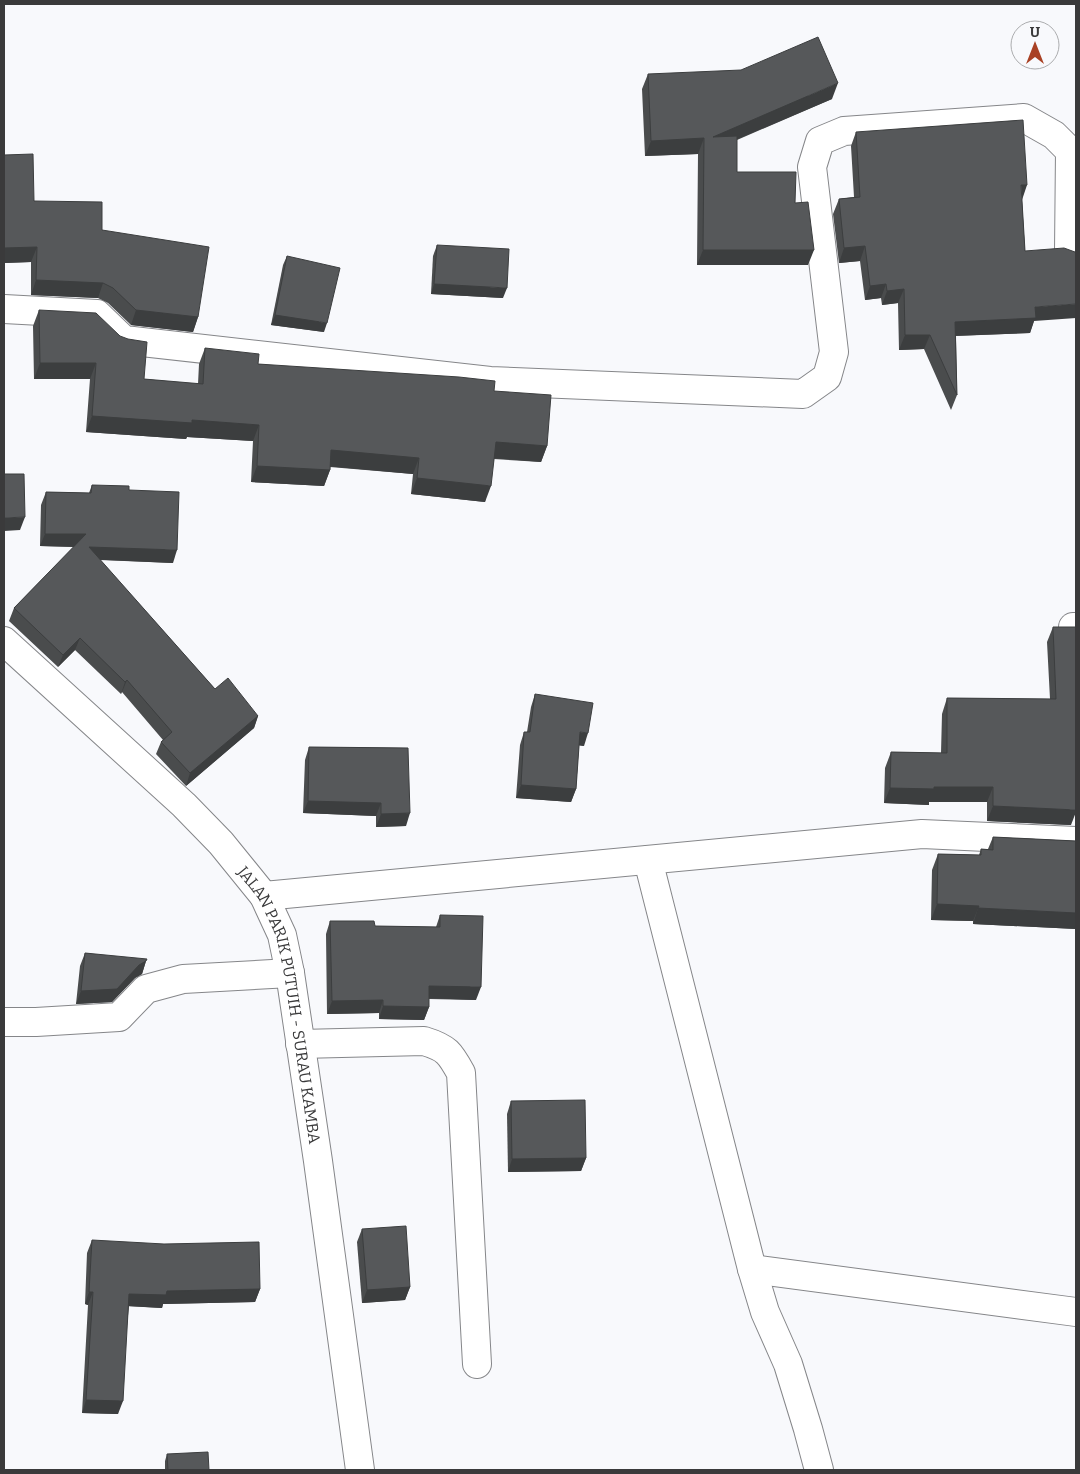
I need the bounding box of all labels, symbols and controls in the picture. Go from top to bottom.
north arrow [1010,20,1060,70]
text: U [1030,24,1041,41]
street label: JALAN PARIK PUTUIH - SURAU KAMBA [233,862,324,1146]

